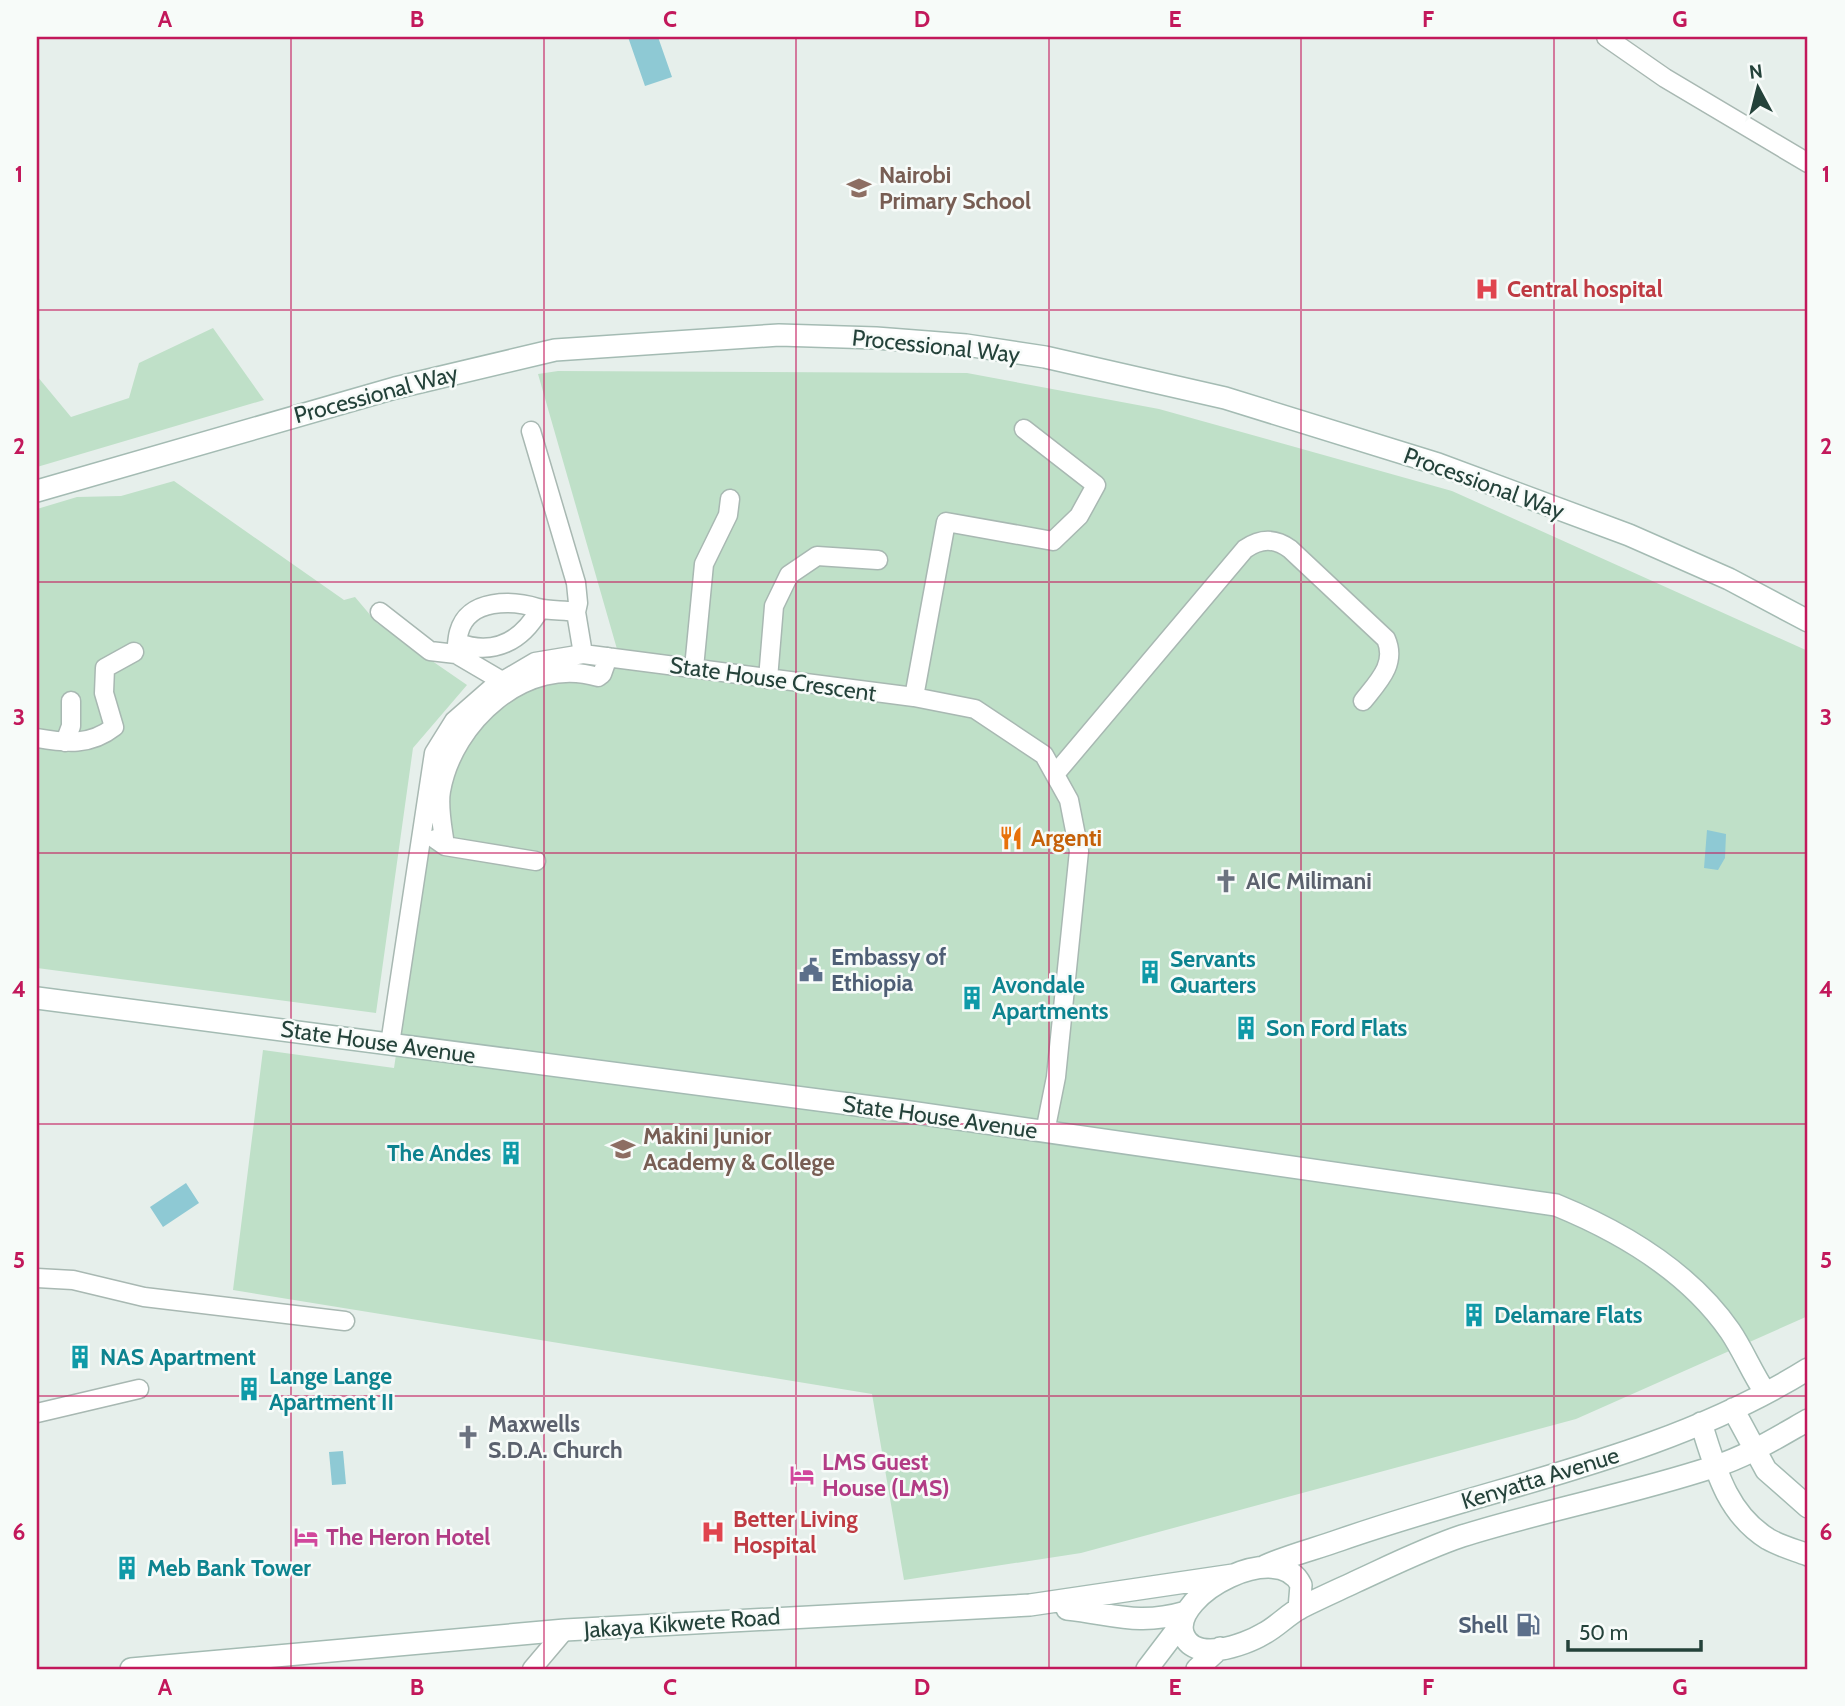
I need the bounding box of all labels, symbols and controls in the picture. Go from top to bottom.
text: A [158,5,173,33]
text: B [410,5,424,33]
text: C [663,5,677,33]
text: D [914,5,930,33]
text: E [1168,5,1182,33]
text: F [1422,5,1434,33]
text: G [1672,5,1688,33]
north arrow [1722,52,1792,122]
text: N [1748,59,1764,84]
text: 1 [15,160,23,188]
text: 1 [1822,160,1830,188]
place label: Nairobi Primary School [879,161,1031,215]
school or university icon: Nairobi Primary School [845,174,873,202]
hospital icon: Central hospital [1473,275,1501,303]
place label: Central hospital [1507,275,1663,303]
street label: Processional Way [851,323,1022,369]
street label: Processional Way [291,359,461,429]
text: 2 [13,432,25,460]
text: 2 [1820,432,1832,460]
street label: Processional Way [1400,441,1568,525]
street label: State House Crescent [668,651,878,707]
text: 3 [13,703,25,731]
text: 3 [1820,703,1832,731]
restaurant icon: Argenti [997,824,1025,852]
place label: Argenti [1031,824,1102,852]
church icon: AIC Milimani [1212,867,1240,895]
place label: AIC Milimani [1246,867,1372,895]
place label: Embassy of Ethiopia [831,943,946,997]
place label: Servants Quarters [1170,945,1256,999]
public building icon: Embassy of Ethiopia [797,956,825,984]
building icon: Servants Quarters [1136,958,1164,986]
place label: Avondale Apartments [992,971,1109,1025]
text: 4 [12,975,26,1003]
text: 4 [1819,975,1833,1003]
building icon: Avondale Apartments [958,984,986,1012]
street label: State House Avenue [279,1014,477,1070]
building icon: Son Ford Flats [1232,1014,1260,1042]
place label: Son Ford Flats [1266,1014,1408,1042]
street label: State House Avenue [841,1089,1039,1145]
place label: Makini Junior Academy & College [643,1122,835,1176]
school or university icon: Makini Junior Academy & College [609,1135,637,1163]
place label: The Andes [387,1139,491,1167]
building icon: The Andes [497,1139,525,1167]
text: 5 [13,1246,25,1274]
text: 5 [1820,1246,1832,1274]
building icon: Delamare Flats [1460,1301,1488,1329]
place label: Delamare Flats [1494,1301,1643,1329]
building icon: NAS Apartment [66,1343,94,1371]
place label: NAS Apartment [100,1343,256,1371]
place label: Lange Lange Apartment II [269,1362,394,1416]
building icon: Lange Lange Apartment II [235,1375,263,1403]
place label: Maxwells S.D.A. Church [488,1410,623,1464]
church icon: Maxwells S.D.A. Church [454,1423,482,1451]
street label: Kenyatta Avenue [1458,1441,1622,1515]
place label: LMS Guest House (LMS) [822,1448,950,1502]
hotel icon: LMS Guest House (LMS) [788,1461,816,1489]
place label: Better Living Hospital [733,1505,858,1559]
text: 6 [13,1518,25,1546]
hospital icon: Better Living Hospital [699,1518,727,1546]
text: 6 [1820,1518,1832,1546]
hotel icon: The Heron Hotel [292,1523,320,1551]
place label: The Heron Hotel [326,1523,490,1551]
building icon: Meb Bank Tower [113,1554,141,1582]
place label: Meb Bank Tower [147,1554,311,1582]
street label: Jakaya Kikwete Road [582,1602,781,1644]
scale bar [1568,1608,1702,1652]
place label: Shell [1458,1611,1508,1639]
fuel station icon: Shell [1514,1611,1542,1639]
text: 50 m [1579,1620,1628,1645]
text: A [158,1673,173,1701]
text: B [410,1673,424,1701]
text: C [663,1673,677,1701]
text: D [914,1673,930,1701]
text: E [1168,1673,1182,1701]
text: F [1422,1673,1434,1701]
text: G [1672,1673,1688,1701]

